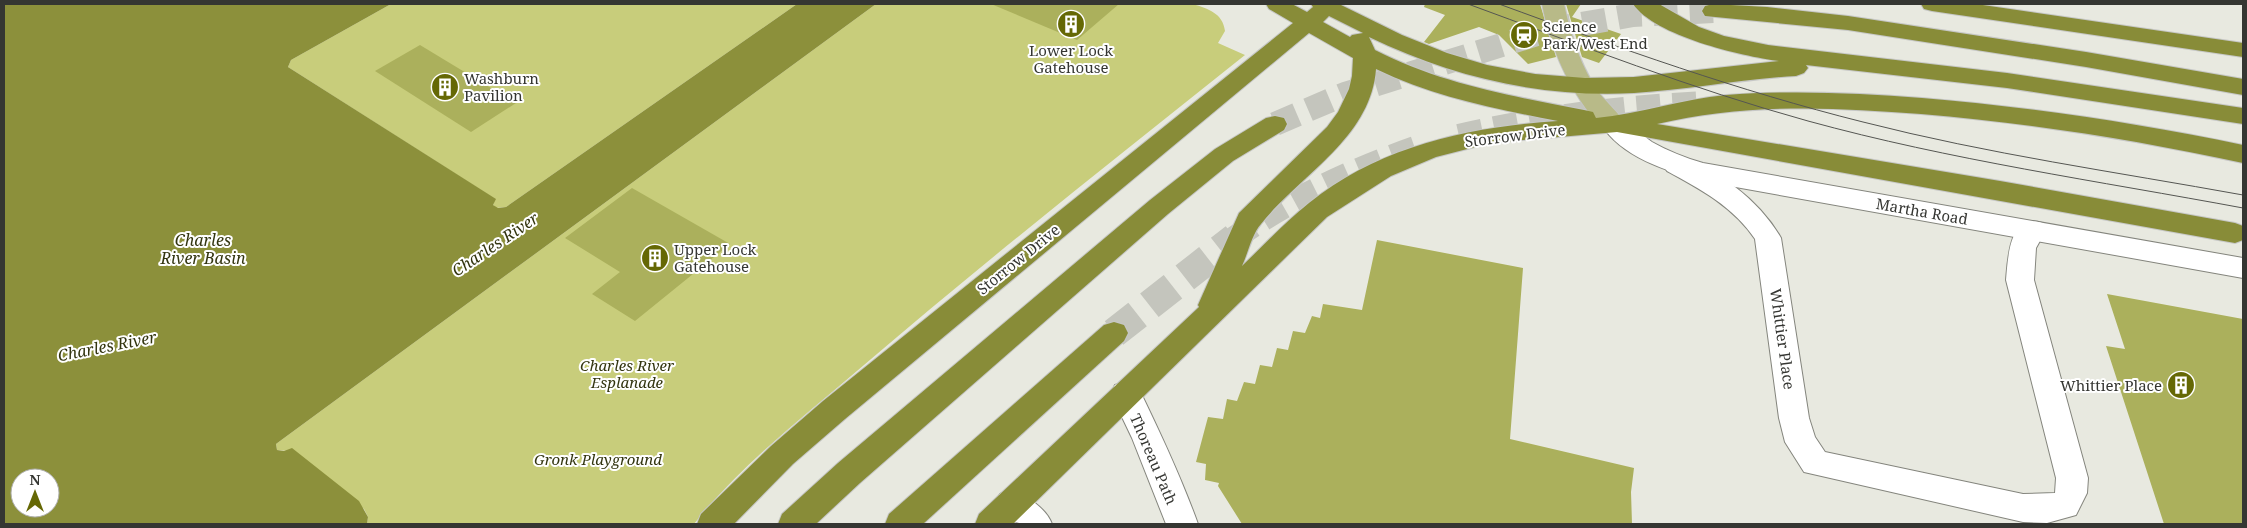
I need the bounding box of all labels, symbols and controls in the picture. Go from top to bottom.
building icon: Lower Lock Gatehouse [1056,9,1086,39]
place label: Science Park/West End [1543,16,1648,53]
station icon: Science Park/West End [1509,20,1539,50]
place label: Lower Lock Gatehouse [1029,40,1113,77]
place label: Washburn Pavilion [464,68,539,105]
building icon: Washburn Pavilion [430,72,460,102]
street label: Storrow Drive [1464,119,1566,151]
street label: Martha Road [1875,193,1969,229]
water label: Charles River [447,207,543,281]
street label: Storrow Drive [972,219,1064,299]
water label: Charles River Basin [159,229,246,269]
place label: Upper Lock Gatehouse [674,239,757,276]
building icon: Upper Lock Gatehouse [640,243,670,273]
street label: Whittier Place [1766,287,1800,391]
water label: Charles River [56,326,159,366]
park label: Charles River Esplanade [580,355,675,392]
building icon: Whittier Place [2166,370,2196,400]
place label: Whittier Place [2060,375,2162,395]
street label: Thoreau Path [1126,411,1182,508]
park label: Gronk Playground [534,449,662,469]
north arrow [10,468,60,518]
text: N [29,470,41,489]

